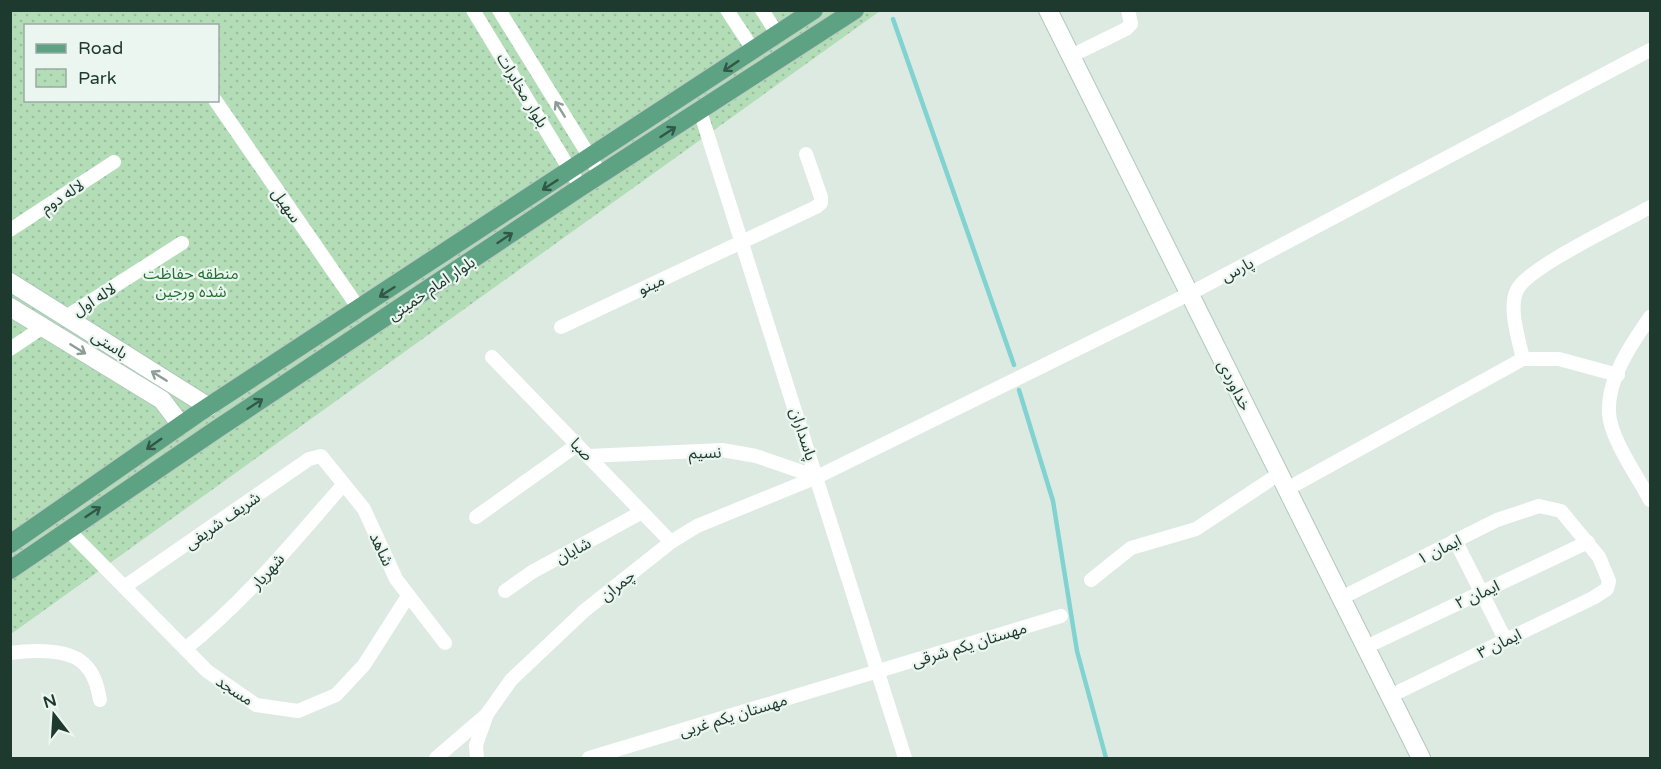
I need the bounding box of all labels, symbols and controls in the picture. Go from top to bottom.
legend [24,24,219,102]
text: Road [78,37,123,59]
street label: بلوار مخابرات [492,49,552,132]
one-way arrow [723,60,739,72]
text: Park [78,67,117,89]
one-way arrow [553,101,565,118]
one-way arrow [659,125,676,137]
street label: لاله دوم [37,175,89,220]
one-way arrow [543,179,559,191]
street label: سهیل [267,184,305,227]
one-way arrow [496,232,513,244]
street label: بلوار امام خمینی [384,252,480,327]
street label: پارس [1218,253,1257,287]
park label: منطقه حفاظت شده ورجین [143,264,239,302]
street label: مینو [635,270,668,300]
street label: لاله اول [69,279,120,321]
one-way arrow [380,286,396,298]
street label: باستی [88,326,131,364]
one-way arrow [69,343,86,355]
street label: خداوردی [1213,357,1255,414]
one-way arrow [151,369,168,381]
one-way arrow [246,398,263,410]
street label: پاسداران [785,405,821,463]
street label: صبا [566,434,597,465]
one-way arrow [146,438,162,450]
street label: نسیم [688,443,722,465]
street label: شریف شریفی [181,487,264,554]
one-way arrow [84,506,101,518]
street label: شاهد [365,529,398,569]
street label: ایمان ۱ [1414,531,1465,569]
street label: شایان [552,533,595,569]
street label: شهریار [246,549,289,595]
street label: چمران [596,566,639,606]
street label: ایمان ۲ [1452,576,1503,614]
street label: مهستان یکم شرقی [909,618,1030,674]
street label: ایمان ۳ [1474,625,1525,663]
street label: مسجد [212,671,257,710]
north arrow [24,685,84,745]
text: N [41,690,59,713]
street label: مهستان یکم غربی [677,690,790,744]

